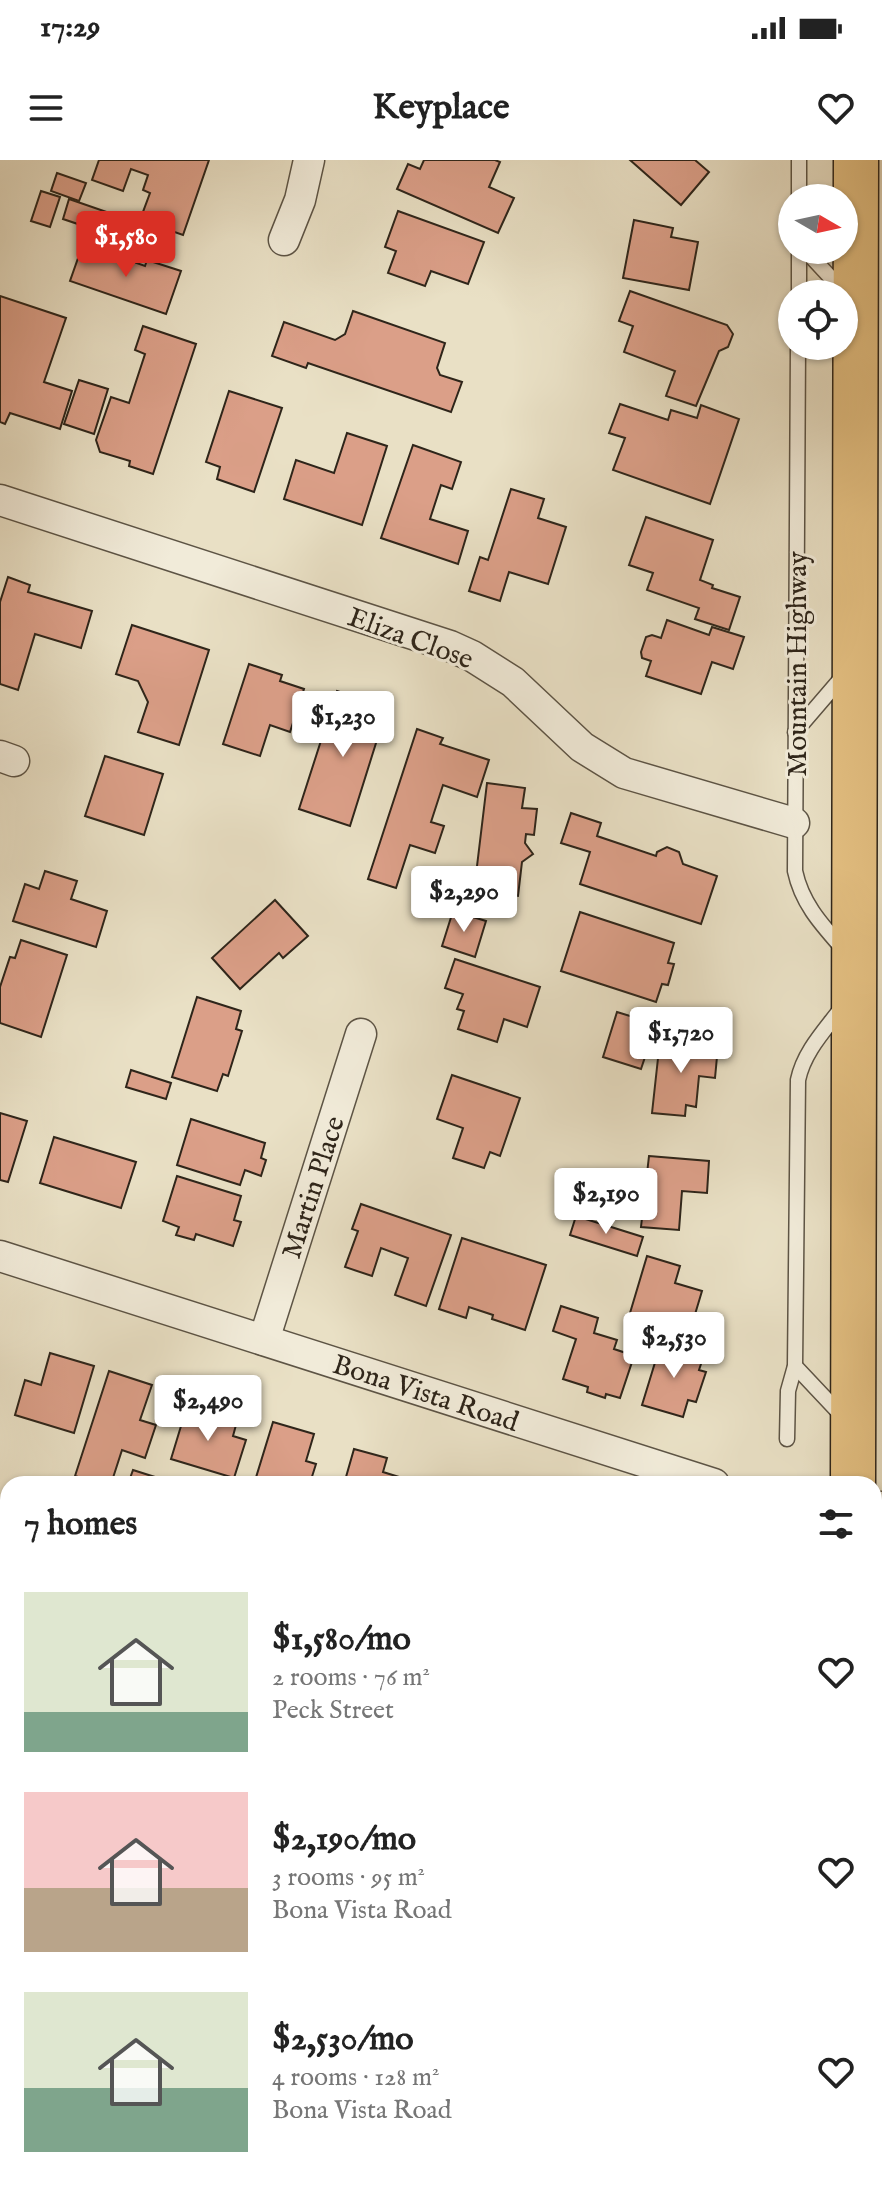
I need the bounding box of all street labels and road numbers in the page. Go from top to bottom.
street label: Mountain Highway [781,551,816,777]
street label: Eliza Close [343,600,478,678]
street label: Martin Place [275,1112,354,1263]
street label: Bona Vista Road [328,1348,523,1441]

